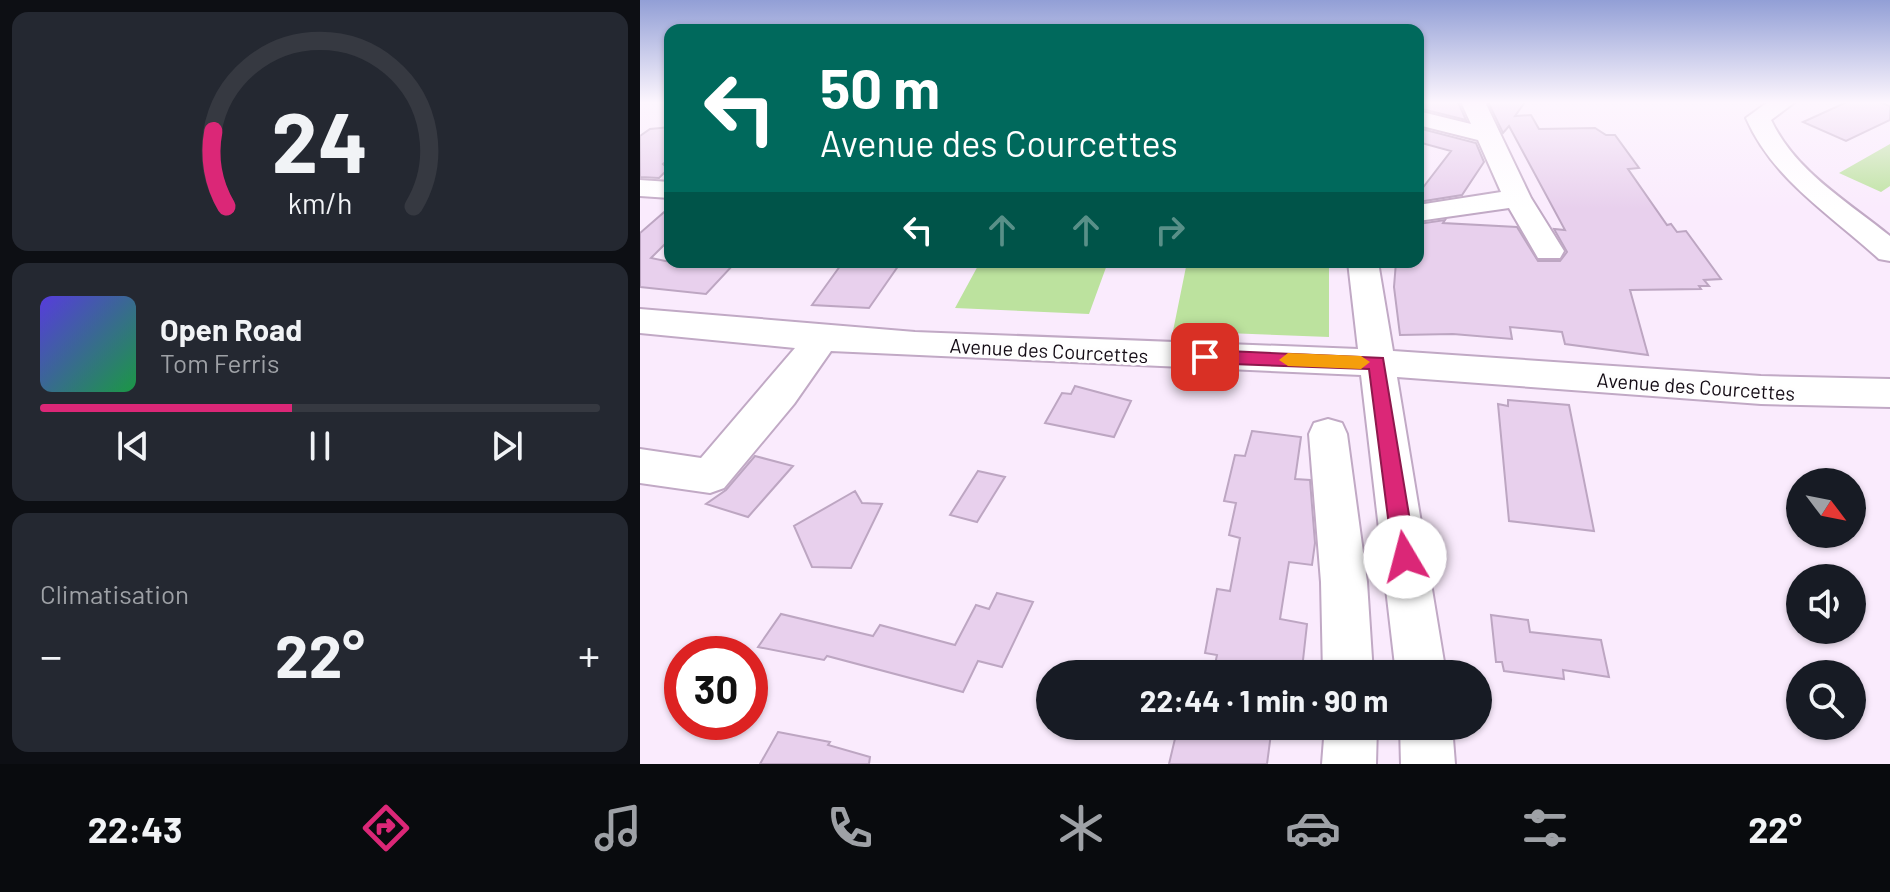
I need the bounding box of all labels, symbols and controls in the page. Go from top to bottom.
text: 50 m [820,53,940,120]
icon: left [688,56,792,160]
text: 24 [272,90,368,190]
text: Avenue des Courcettes [820,121,1178,164]
text: km/h [288,186,352,221]
icon: left [896,208,940,252]
icon: ahead [980,208,1024,252]
icon: ahead [1064,208,1108,252]
icon: right [1148,208,1192,252]
text: Open Road [160,311,302,347]
pin [1171,323,1239,391]
street label: Avenue des Courcettes [949,333,1149,367]
icon: arrive [1183,335,1227,379]
text: Tom Ferris [160,347,280,378]
street label: Avenue des Courcettes [1596,367,1796,405]
icon: previous [111,424,155,468]
icon: pause [298,424,342,468]
icon: next [485,424,529,468]
north arrow [1786,468,1866,548]
map controls [1786,468,1866,740]
position arrow [1363,515,1447,599]
button: sound [1786,564,1866,644]
text: Climatisation [40,578,189,609]
text: 22° [275,618,365,690]
text: − [40,628,62,681]
text: + [578,628,600,681]
speed limit sign: 30 [664,636,768,740]
button: search [1786,660,1866,740]
text: 22:44 · 1 min · 90 m [1140,682,1388,718]
icon: directions [358,800,414,856]
icon: music [590,800,646,856]
icon: phone [822,800,878,856]
icon: climate [1053,800,1109,856]
icon: car [1285,800,1341,856]
icon: filters [1517,800,1573,856]
text: 22:43 [88,807,182,850]
text: 22° [1748,807,1802,850]

